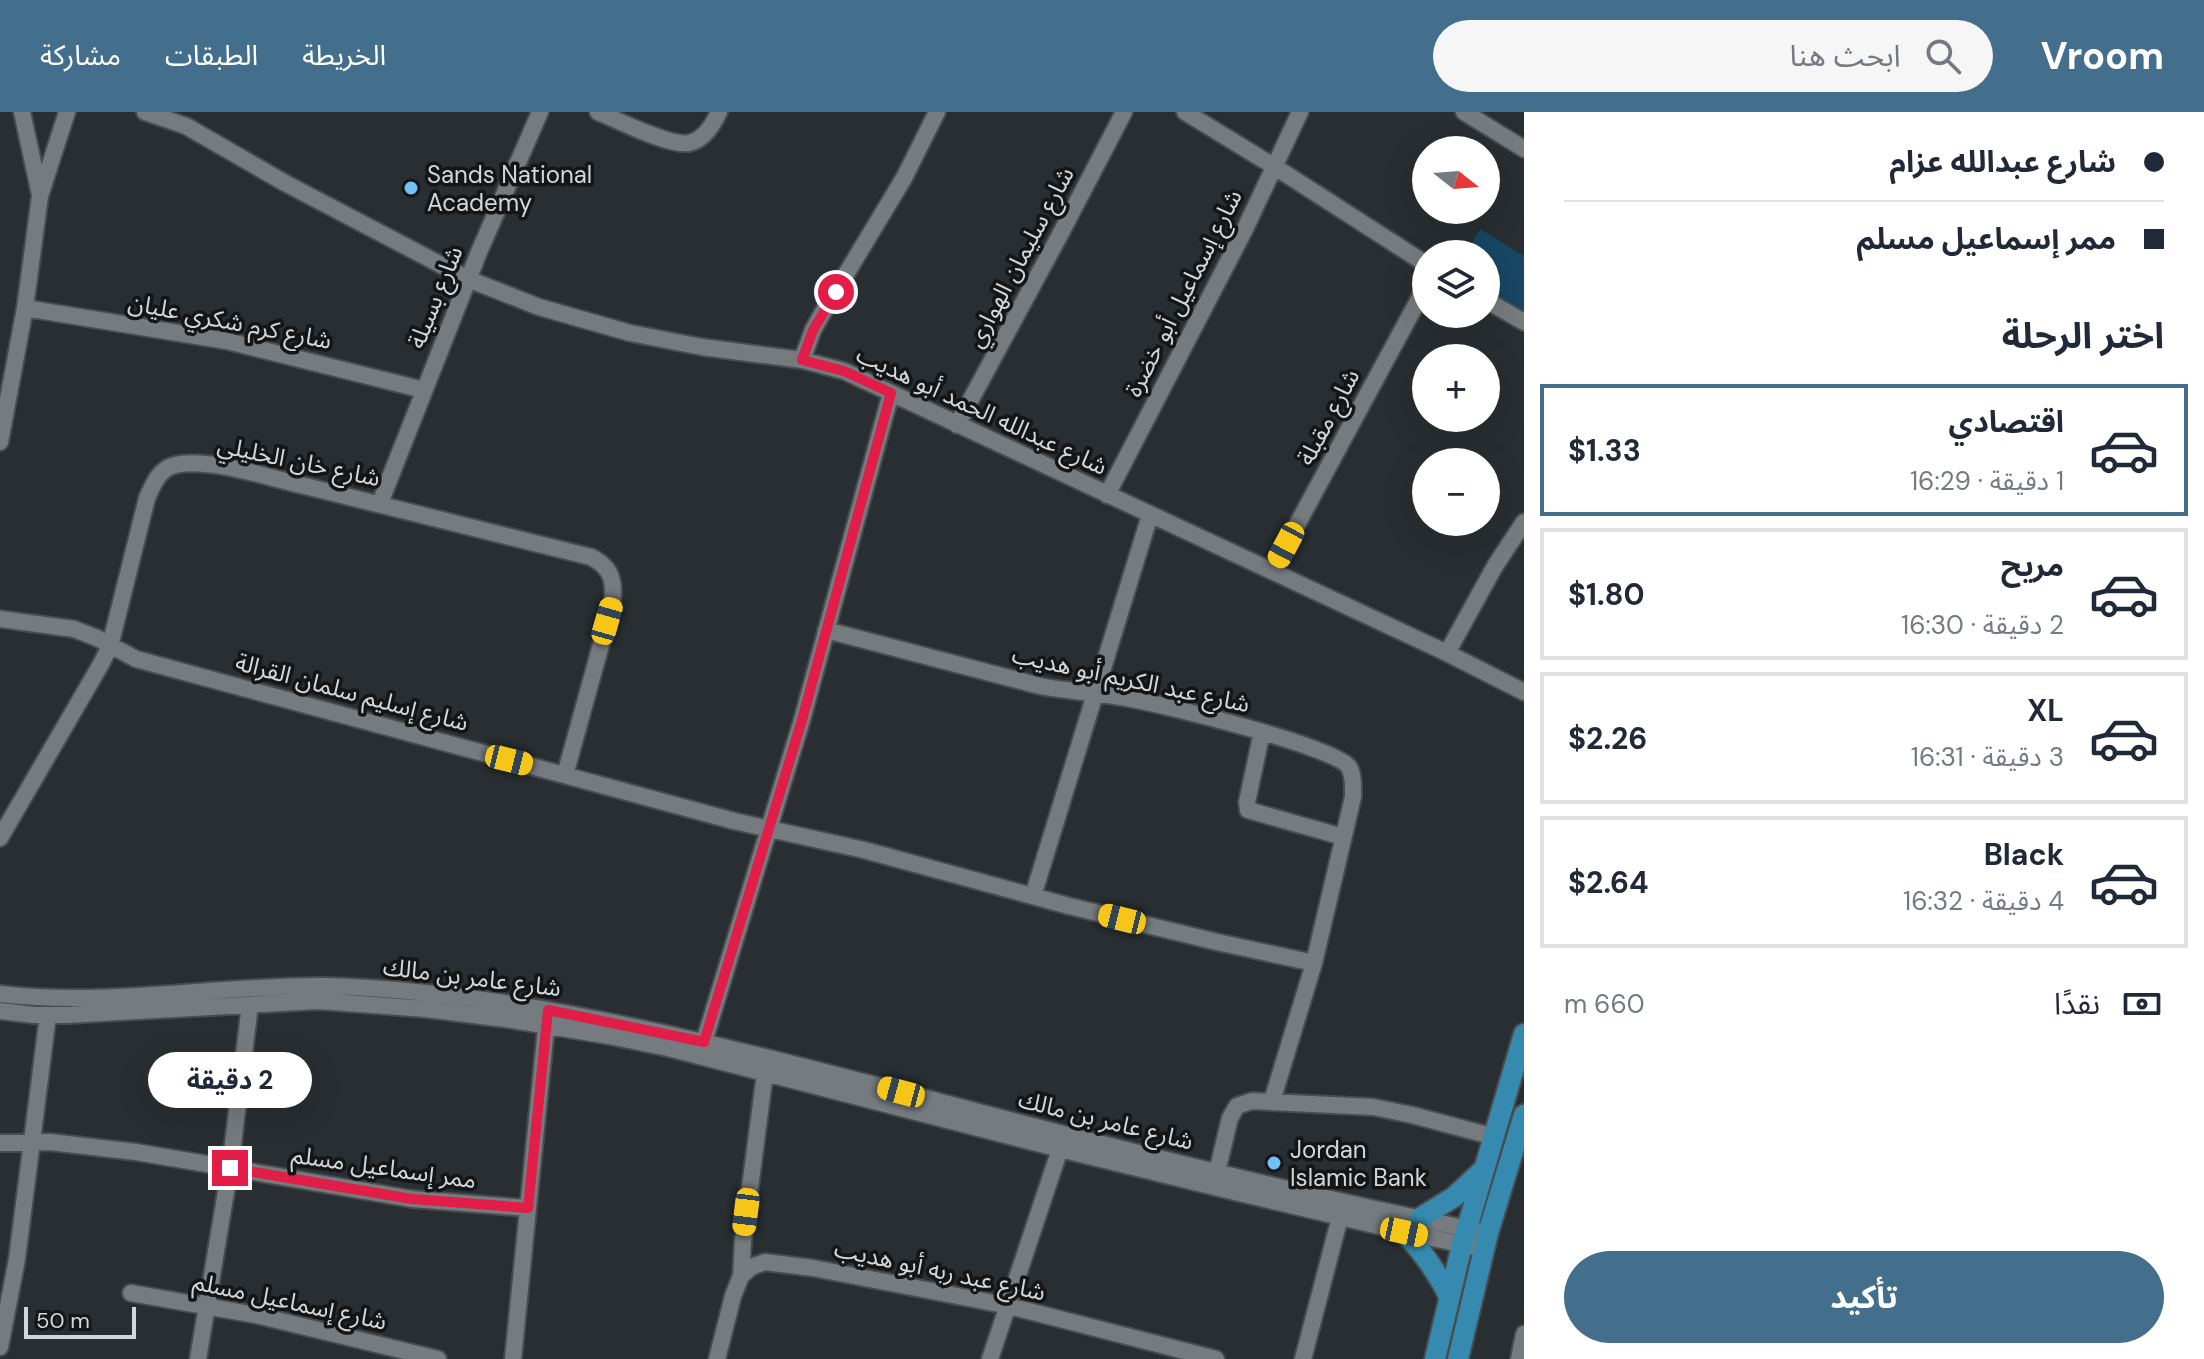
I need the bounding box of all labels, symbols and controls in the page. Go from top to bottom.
search box [1433,20,1993,92]
text: Vroom [2041,31,2164,81]
icon: search [1921,34,1965,78]
text: ابحث هنا [1789,36,1901,75]
text: مشاركة [40,37,121,74]
text: الطبقات [165,37,258,74]
text: الخريطة [302,37,386,74]
north arrow [1412,136,1500,224]
map controls [1412,136,1500,536]
text: شارع عبدالله عزام [1889,142,2116,181]
place label: Sands National Academy [427,159,592,218]
street label: شارع سليمان الهواري [959,161,1084,354]
marker: Sands National Academy [402,179,420,197]
street label: شارع إسماعيل أبو خضرة [1117,184,1250,403]
text: ممر إسماعيل مسلم [1856,219,2116,258]
button: layers [1412,240,1500,328]
street label: شارع بسيلة [400,241,471,354]
route start [818,274,854,310]
street label: شارع كرم شكري عليان [125,286,334,359]
text: اختر الرحلة [2002,312,2164,359]
street label: شارع عبدالله الحمد أبو هديب [851,338,1112,484]
button: + [1412,344,1500,432]
street label: شارع مقبلة [1290,363,1368,471]
text: اقتصادي [1949,402,2064,441]
icon: car [2088,414,2160,486]
street label: شارع خان الخليلي [214,429,383,497]
text: $1.33 [1568,431,1641,470]
button: − [1412,448,1500,536]
text: 1 دقيقة · 16:29 [1910,464,2064,498]
car [1264,518,1308,572]
text: مريح [2001,546,2064,585]
icon: car [2088,558,2160,630]
text: $1.80 [1568,575,1645,614]
car [589,595,625,647]
text: 2 دقيقة · 16:30 [1901,608,2064,642]
street label: شارع عبد الكريم أبو هديب [1009,639,1253,721]
street label: شارع إسليم سلمان القرالة [232,646,472,740]
text: XL [2027,691,2064,730]
icon: car [2088,702,2160,774]
text: $2.26 [1568,719,1647,758]
text: 3 دقيقة · 16:31 [1911,740,2064,774]
car [483,743,535,777]
text: Black [1984,835,2064,874]
icon: car [2088,846,2160,918]
text: $2.64 [1568,863,1649,902]
text: 4 دقيقة · 16:32 [1903,884,2064,918]
car [1096,902,1148,936]
street label: شارع عامر بن مالك [381,951,563,1005]
icon: cash [2120,982,2164,1026]
text: نقدًا [2054,984,2100,1023]
text: 660 m [1564,987,1645,1021]
callout: 2 دقيقة [148,1052,312,1108]
text: 2 دقيقة [187,1063,273,1097]
car [875,1074,927,1110]
street label: شارع عامر بن مالك [1015,1083,1197,1159]
place label: Jordan Islamic Bank [1290,1134,1427,1193]
street label: ممر إسماعيل مسلم [289,1139,478,1197]
route end [212,1150,248,1186]
marker: Jordan Islamic Bank [1265,1154,1283,1172]
car [731,1187,761,1237]
car [1378,1215,1430,1249]
street label: شارع عبد ربه أبو هديب [831,1232,1048,1309]
button: تأكيد [1564,1251,2164,1343]
street label: شارع إسماعيل مسلم [190,1265,390,1339]
scale bar [24,1303,136,1339]
text: 50 m [36,1306,90,1335]

